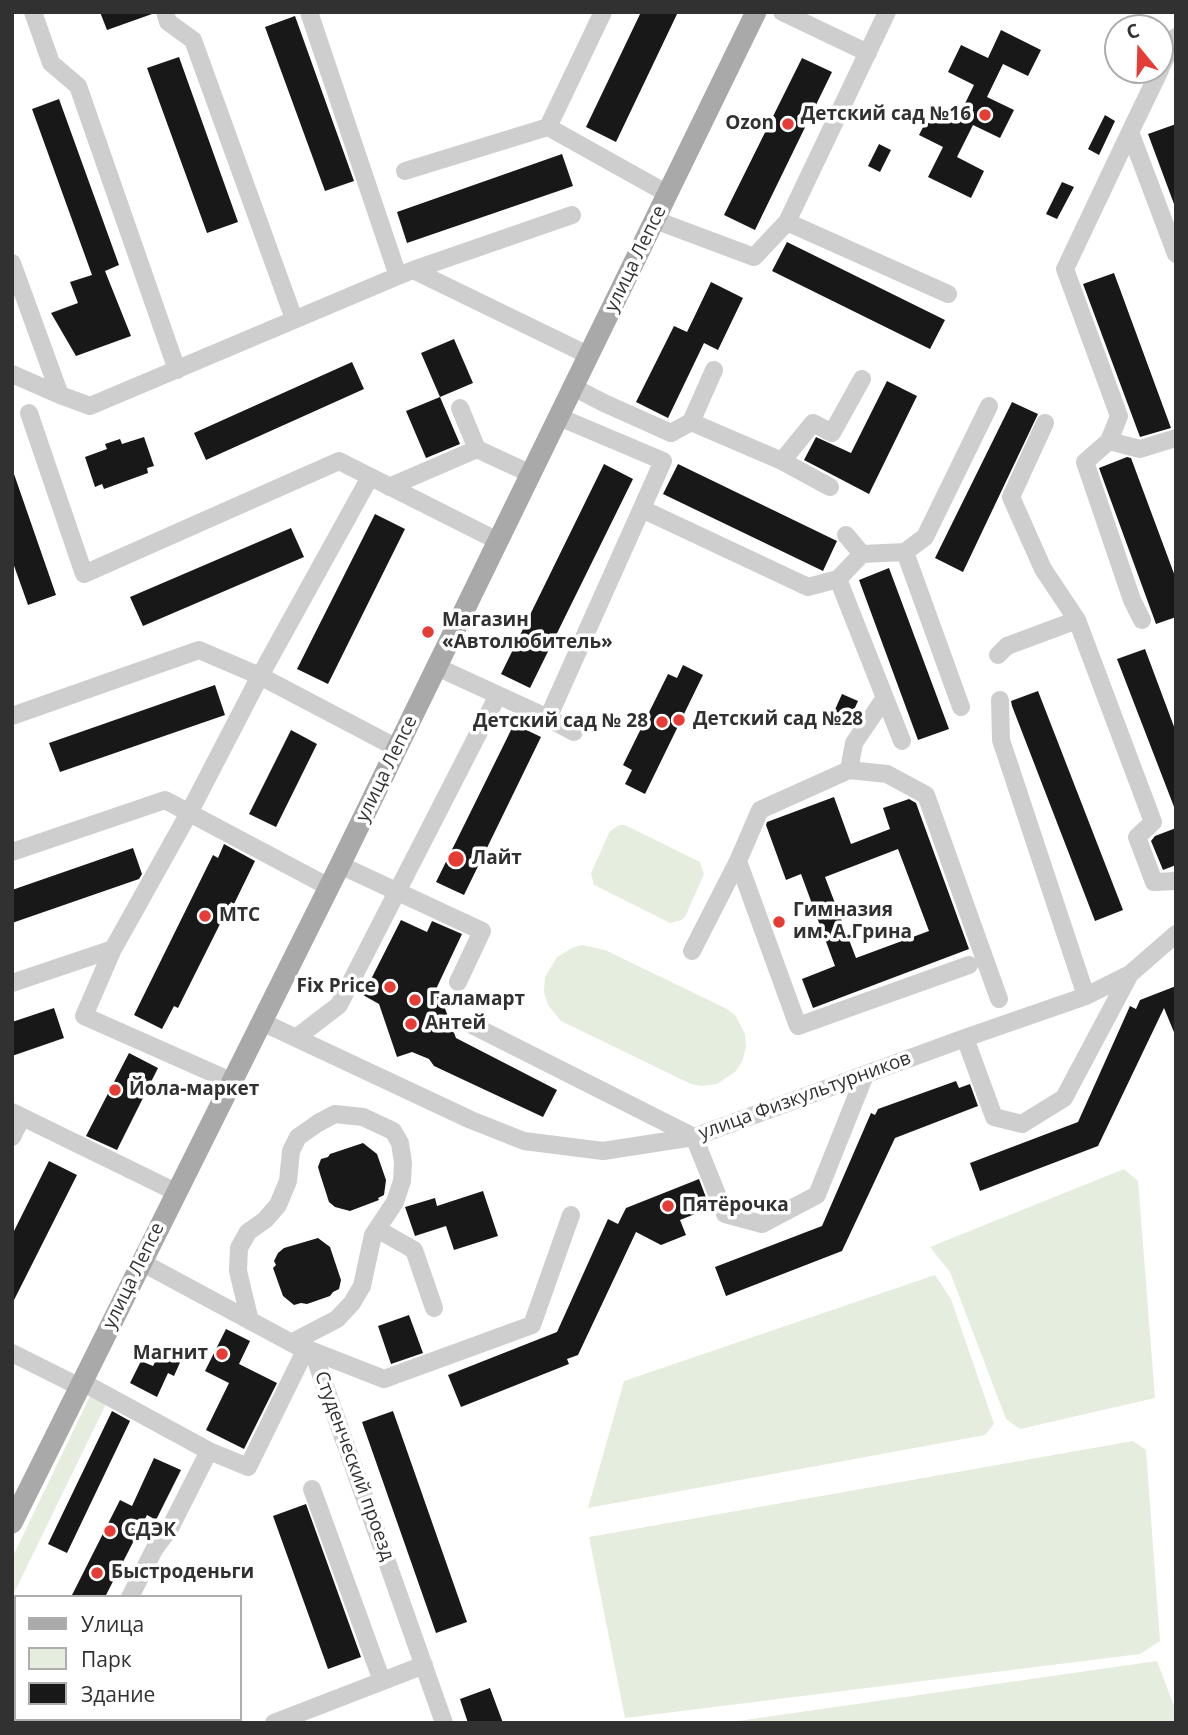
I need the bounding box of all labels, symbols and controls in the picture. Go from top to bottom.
north arrow [1104,14,1174,84]
text: С [1123,17,1143,45]
place label: Детский сад №16 [801,104,971,126]
marker: Детский сад №16 [977,107,993,123]
place label: Ozon [725,113,774,135]
marker: Ozon [780,116,796,132]
street label: улица Лепсе [600,202,672,316]
place label: Магазин «Автолюбитель» [442,610,613,654]
marker: Магазин «Автолюбитель» [420,624,436,640]
place label: Детский сад №28 [693,709,863,731]
place label: Детский сад № 28 [473,711,648,733]
street label: улица Лепсе [351,712,423,826]
marker: Детский сад №28 [671,712,687,728]
marker: Детский сад № 28 [654,714,670,730]
place label: Лайт [472,848,522,870]
marker: Лайт [446,849,466,869]
place label: Гимназия им. А.Грина [793,900,912,944]
place label: МТС [219,905,260,927]
marker: МТС [197,908,213,924]
marker: Гимназия им. А.Грина [771,914,787,930]
place label: Fix Price [297,976,376,998]
marker: Fix Price [382,979,398,995]
place label: Галамарт [429,989,525,1011]
marker: Галамарт [407,992,423,1008]
place label: Антей [425,1013,486,1035]
marker: Антей [403,1016,419,1032]
street label: улица Физкультурников [696,1047,914,1145]
place label: Йола-маркет [129,1079,259,1101]
marker: Йола-маркет [107,1082,123,1098]
place label: Пятёрочка [682,1195,789,1217]
marker: Пятёрочка [660,1198,676,1214]
street label: улица Лепсе [98,1219,170,1333]
place label: Магнит [133,1343,208,1365]
marker: Магнит [214,1346,230,1362]
street label: Студенческий проезд [309,1368,399,1564]
place label: СДЭК [124,1520,176,1542]
marker: СДЭК [102,1523,118,1539]
place label: Быстроденьги [111,1562,254,1584]
marker: Быстроденьги [89,1565,105,1581]
legend [14,1595,242,1721]
text: Улица [81,1610,144,1638]
text: Парк [81,1645,132,1673]
text: Здание [81,1680,155,1708]

